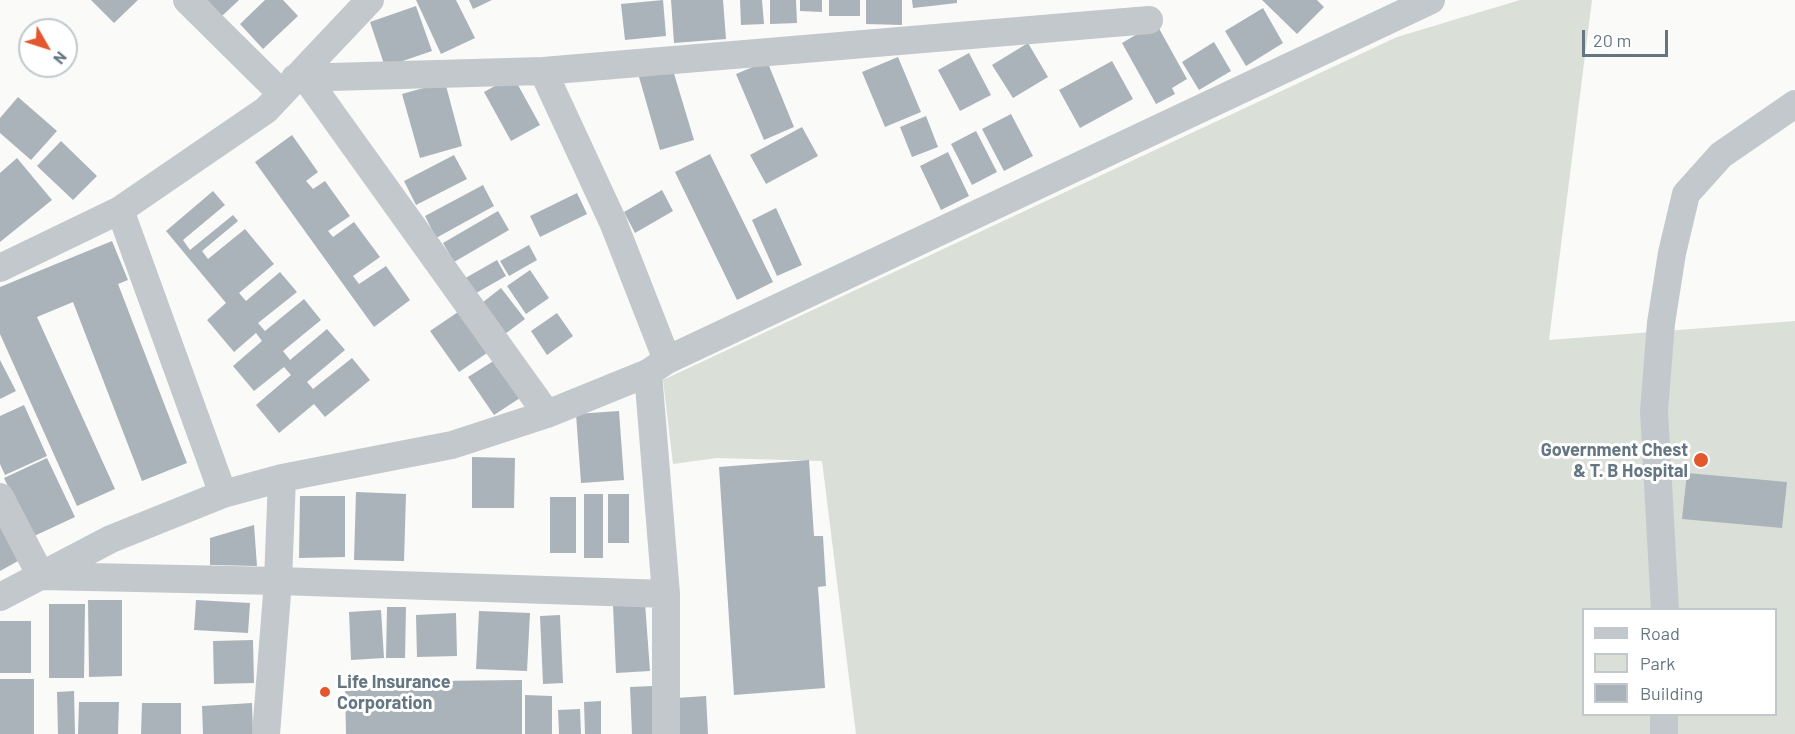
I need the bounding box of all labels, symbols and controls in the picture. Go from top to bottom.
north arrow [18,18,78,78]
scale bar [1585,18,1670,56]
text: 20 m [1593,29,1631,51]
text: N [50,48,72,68]
place label: Government Chest & T. B Hospital [1541,439,1688,482]
marker: Government Chest & T. B Hospital [1692,451,1710,469]
legend [1582,608,1777,716]
text: Road [1640,622,1680,644]
text: Park [1640,652,1675,674]
place label: Life Insurance Corporation [337,671,451,714]
text: Building [1640,682,1703,704]
marker: Life Insurance Corporation [318,685,332,699]

